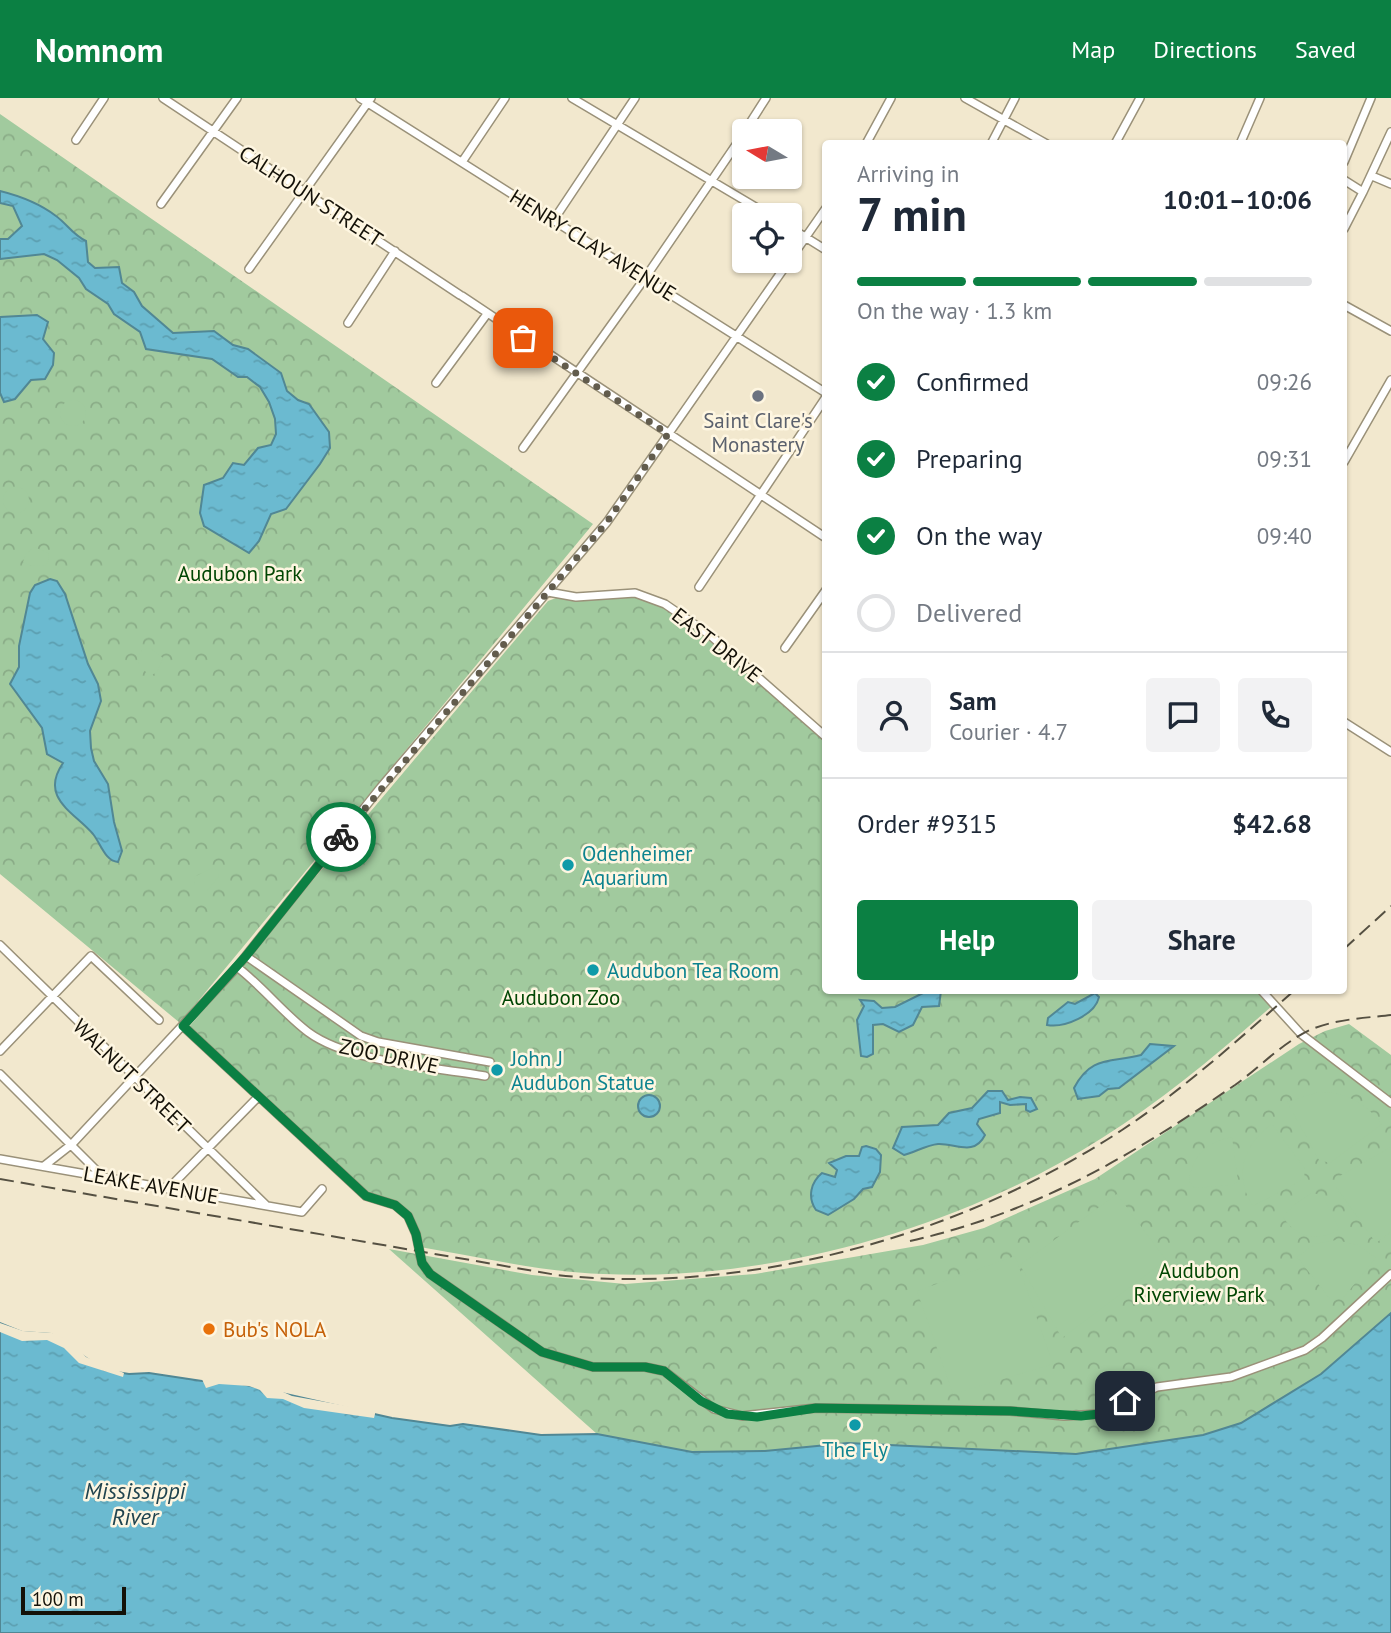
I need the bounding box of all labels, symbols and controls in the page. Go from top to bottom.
text: Nomnom [35,28,163,71]
text: Map [1071,34,1115,65]
text: Directions [1153,34,1257,65]
text: Saved [1295,34,1356,65]
north arrow [732,119,802,189]
map controls [732,119,802,273]
street label: CALHOUN STREET [234,139,388,253]
text: Arriving in [857,159,959,188]
street label: HENRY CLAY AVENUE [505,183,681,307]
text: 10:01–10:06 [1163,183,1312,216]
text: 7 min [857,184,967,244]
button: locate [732,203,802,273]
text: On the way · 1.3 km [857,296,1052,325]
pin [493,308,553,368]
icon: bag [504,319,542,357]
icon: check [857,363,895,401]
text: Confirmed [916,365,1029,398]
text: 09:26 [1257,367,1312,396]
marker: Saint Clare's Monastery [750,388,766,404]
place label: Saint Clare's Monastery [703,407,813,458]
icon: check [857,440,895,478]
text: Preparing [916,442,1023,475]
text: 09:31 [1257,444,1312,473]
icon: check [857,517,895,555]
text: On the way [916,519,1042,552]
text: 09:40 [1257,521,1312,550]
park label: Audubon Park [178,560,302,587]
text: Delivered [916,596,1022,629]
street label: EAST DRIVE [667,602,767,688]
button: person [857,678,931,752]
button: chat [1146,678,1220,752]
button: phone [1238,678,1312,752]
text: Sam [949,684,997,717]
text: Courier · 4.7 [949,717,1068,746]
courier [306,802,376,872]
text: Order #9315 [857,807,997,840]
text: $42.68 [1232,807,1312,840]
icon: bike [322,818,360,856]
place label: Odenheimer Aquarium [582,840,692,891]
marker: Odenheimer Aquarium [560,857,576,873]
button: Help [857,900,1078,980]
button: Share [1092,900,1312,980]
place label: Audubon Tea Room [607,957,779,984]
marker: Audubon Tea Room [585,962,601,978]
park label: Audubon Zoo [502,984,620,1011]
street label: WALNUT STREET [67,1013,197,1139]
street label: ZOO DRIVE [337,1032,441,1080]
place label: John J Audubon Statue [510,1045,655,1096]
marker: John J Audubon Statue [489,1062,505,1078]
street label: LEAKE AVENUE [81,1160,221,1210]
park label: Audubon Riverview Park [1133,1257,1265,1308]
place label: Bub's NOLA [223,1316,327,1343]
marker: Bub's NOLA [201,1321,217,1337]
pin [1095,1371,1155,1431]
icon: home [1106,1382,1144,1420]
marker: The Fly [847,1417,863,1433]
place label: The Fly [822,1436,888,1463]
water label: Mississippi River [84,1476,187,1531]
scale bar [21,1584,126,1616]
text: 100 m [32,1587,84,1611]

